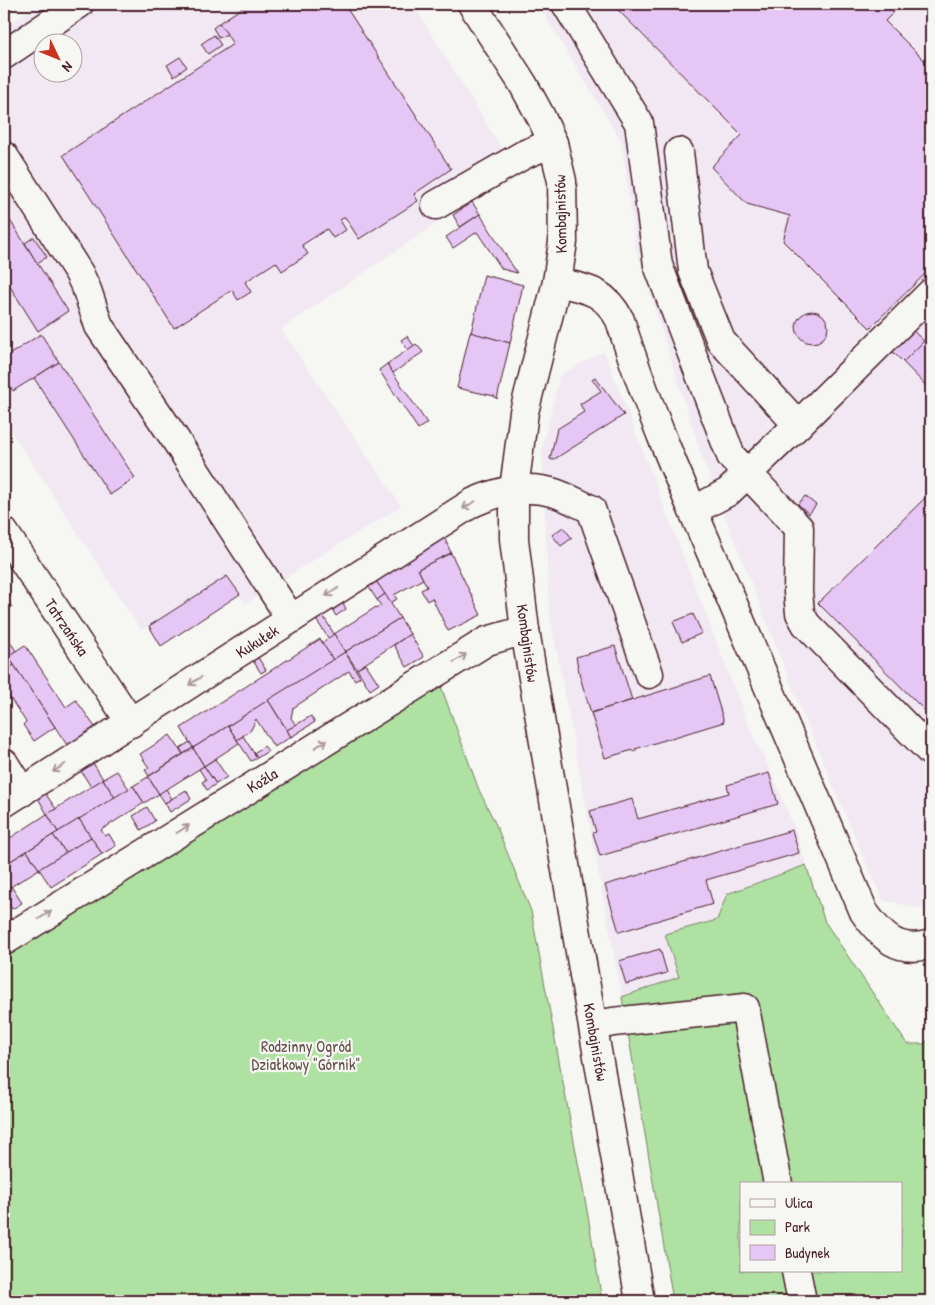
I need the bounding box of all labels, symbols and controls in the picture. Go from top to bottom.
north arrow [32,32,82,82]
text: N [58,58,77,77]
street label: Kombajnistów [548,174,572,254]
one-way arrow [461,500,476,510]
one-way arrow [325,587,339,598]
street label: Tatrzańska [40,594,94,660]
street label: Kombajnistów [512,603,544,683]
street label: Kukułek [231,619,283,663]
one-way arrow [452,653,466,663]
one-way arrow [189,676,203,686]
one-way arrow [314,738,328,748]
street label: Koźla [243,762,281,798]
one-way arrow [52,764,66,774]
one-way arrow [176,824,190,834]
one-way arrow [38,909,52,919]
street label: Kombajnistów [578,1001,614,1083]
park label: Rodzinny Ogród Działkowy "Górnik" [252,1035,360,1075]
legend [740,1182,902,1272]
text: Ulica [785,1192,812,1213]
text: Park [785,1216,810,1237]
text: Budynek [785,1242,830,1263]

